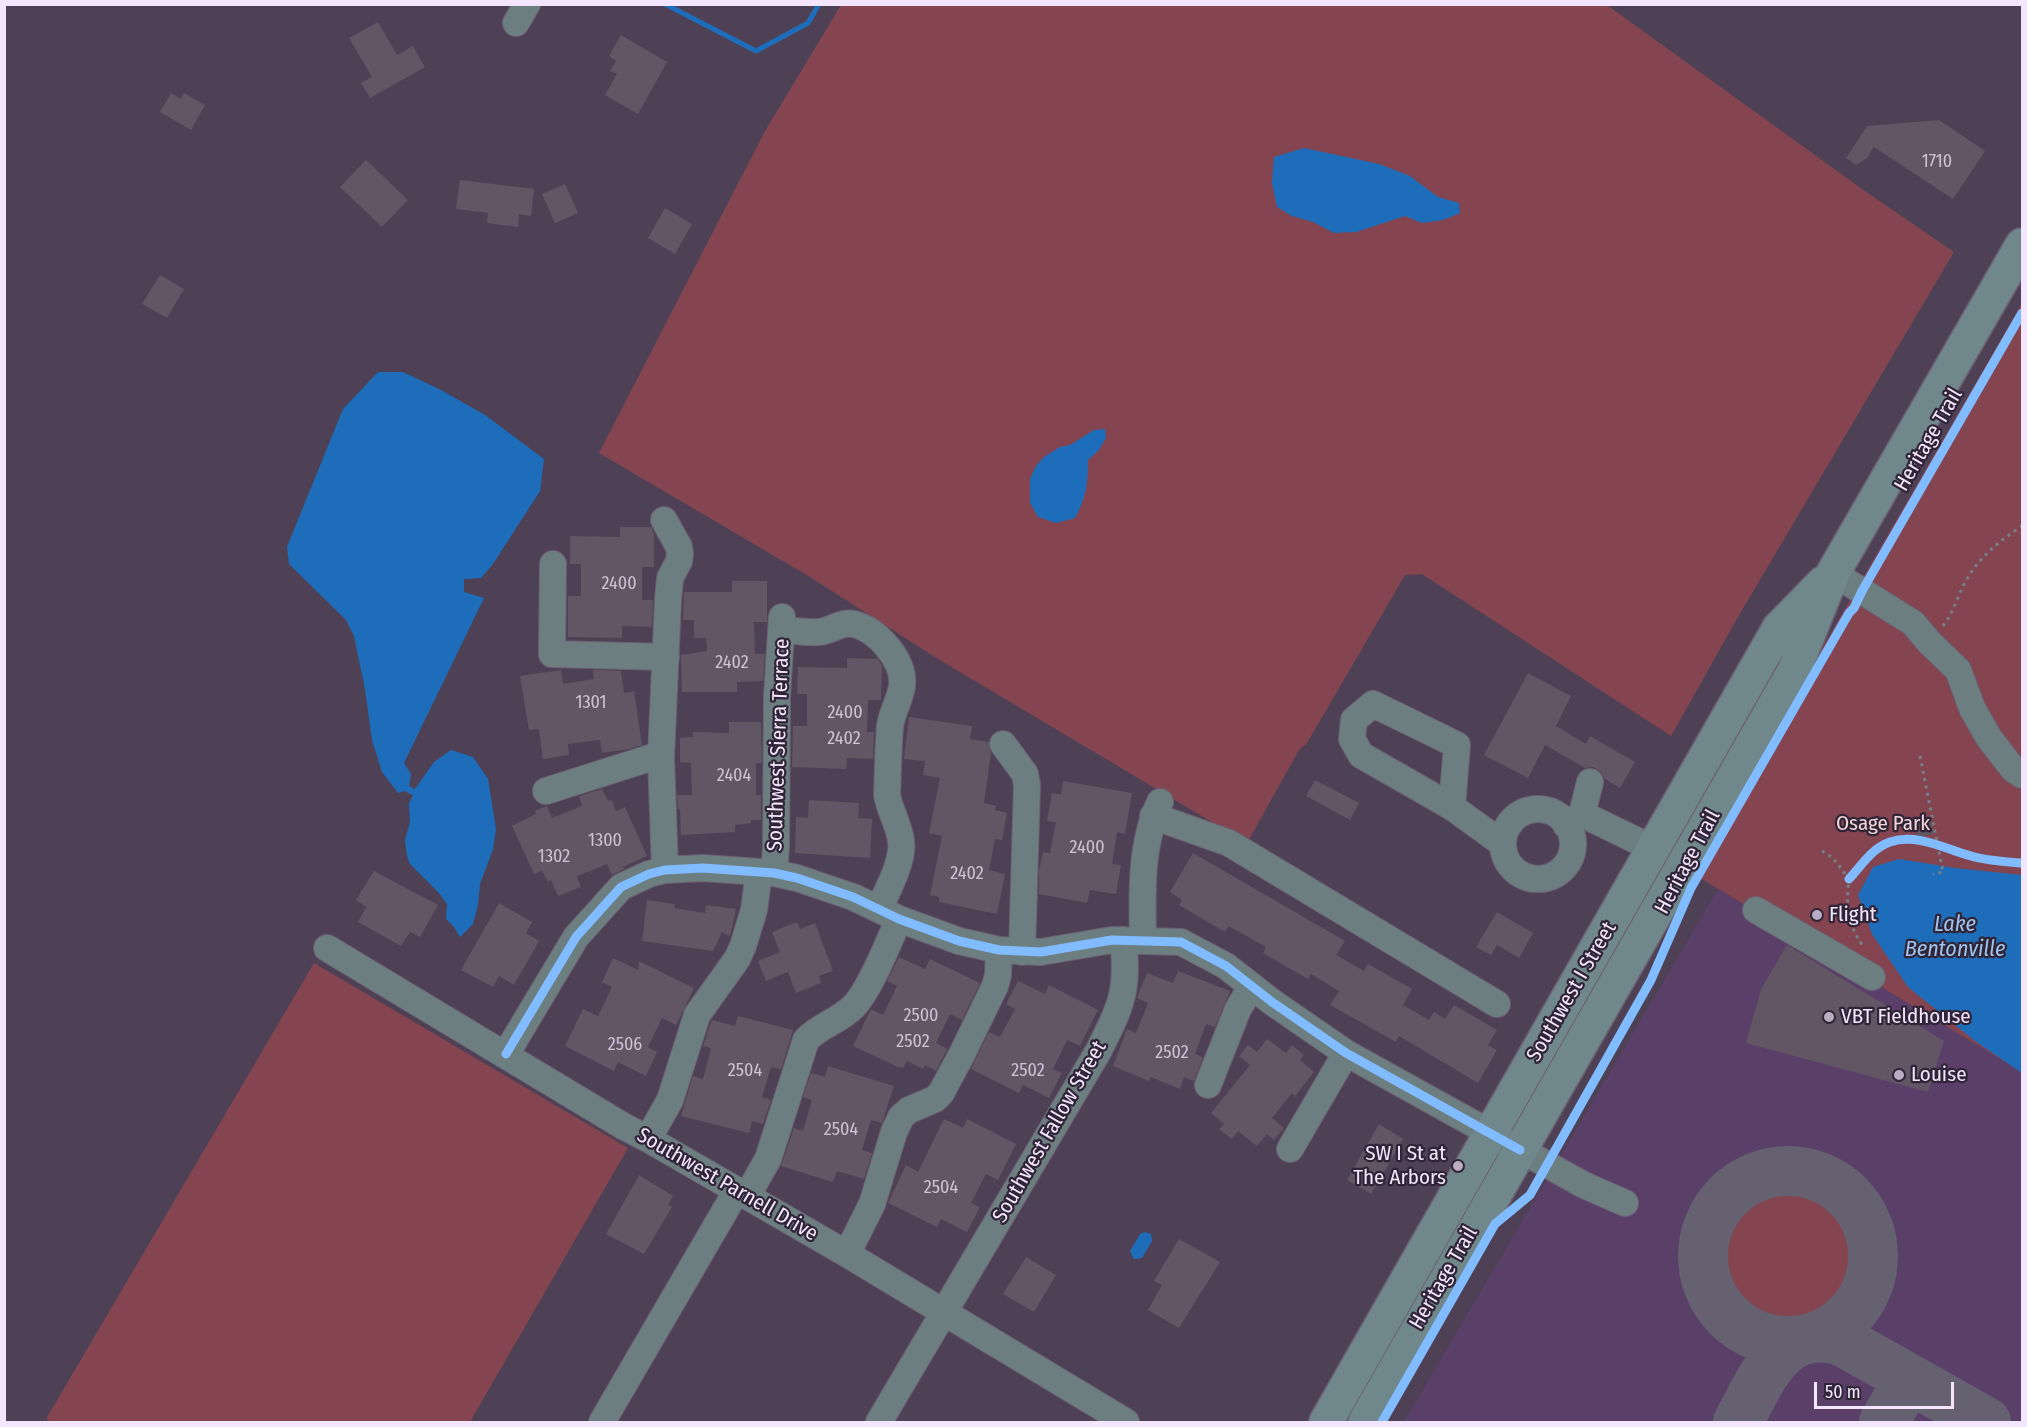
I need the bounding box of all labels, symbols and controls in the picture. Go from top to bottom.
house number: 1710 [1922,151,1952,173]
street label: Heritage Trail [1890,384,1968,496]
house number: 2400 [601,573,637,595]
street label: Southwest Sierra Terrace [763,638,795,852]
house number: 2402 [715,652,749,674]
house number: 1301 [575,692,607,714]
house number: 2400 [827,702,863,724]
house number: 2402 [827,728,861,750]
house number: 2404 [717,765,751,787]
street label: Heritage Trail [1650,806,1726,918]
park label: Osage Park [1836,811,1930,837]
house number: 1300 [588,830,622,852]
house number: 2400 [1069,837,1105,859]
house number: 1302 [538,846,570,868]
house number: 2402 [950,863,984,885]
place label: Flight [1829,902,1877,928]
marker: Flight [1810,908,1824,922]
water label: Lake Bentonville [1905,912,2005,963]
street label: Southwest I Street [1522,918,1622,1066]
place label: VBT Fieldhouse [1841,1004,1971,1030]
house number: 2500 [904,1005,938,1027]
marker: VBT Fieldhouse [1822,1010,1836,1024]
house number: 2502 [896,1031,930,1053]
house number: 2506 [608,1034,642,1056]
street label: Southwest Fallow Street [988,1037,1112,1227]
house number: 2502 [1155,1042,1189,1064]
house number: 2504 [728,1060,762,1082]
house number: 2502 [1011,1060,1045,1082]
place label: Louise [1911,1062,1967,1088]
marker: Louise [1892,1068,1906,1082]
house number: 2504 [824,1119,858,1141]
street label: Southwest Parnell Drive [632,1123,822,1247]
place label: SW I St at The Arbors [1353,1141,1446,1191]
marker: SW I St at The Arbors [1451,1159,1465,1173]
house number: 2504 [924,1177,958,1199]
street label: Heritage Trail [1405,1222,1483,1334]
scale bar [1817,1370,1956,1408]
text: 50 m [1825,1381,1861,1403]

